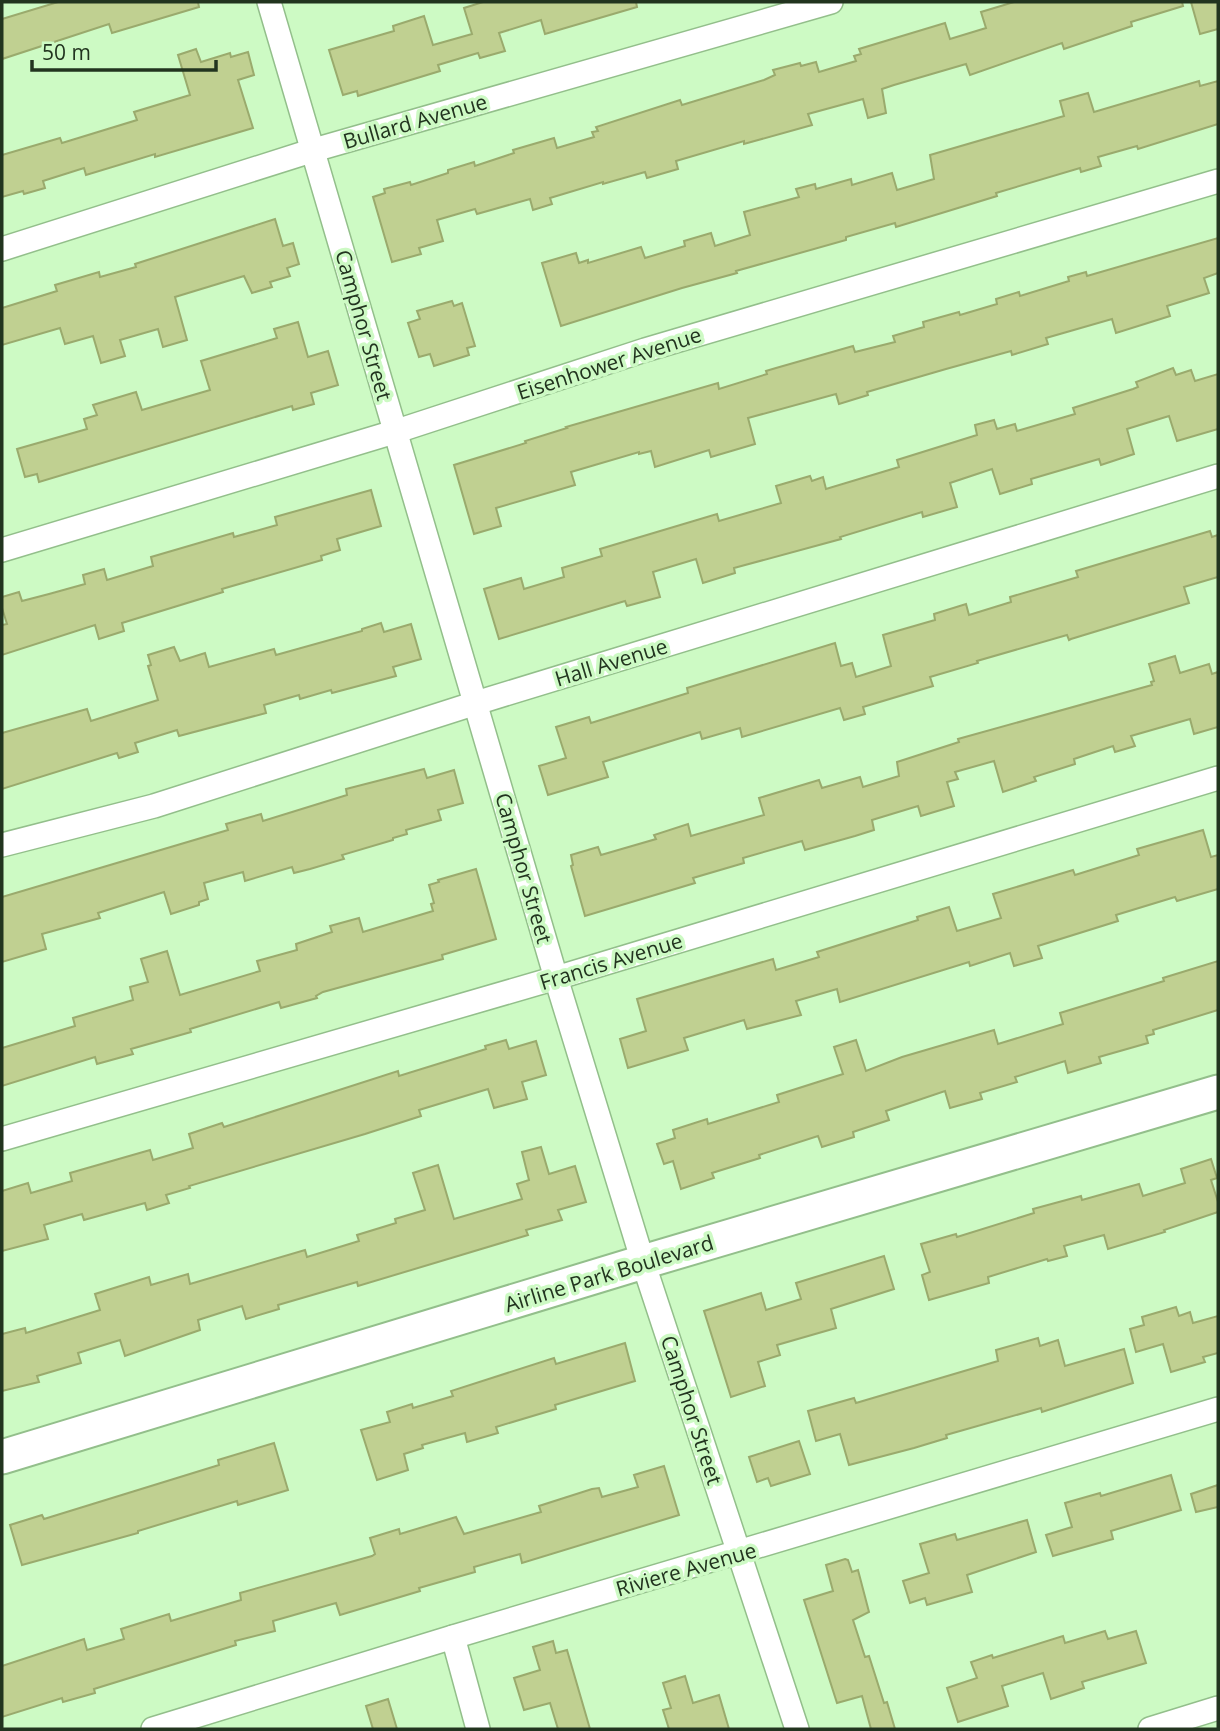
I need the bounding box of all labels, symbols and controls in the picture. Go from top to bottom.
scale bar [32,28,215,72]
text: 50 m [42,38,91,66]
street label: Bullard Avenue [340,87,490,155]
street label: Camphor Street [329,246,399,404]
street label: Eisenhower Avenue [513,320,705,406]
street label: Hall Avenue [551,632,671,692]
street label: Camphor Street [489,789,559,947]
street label: Francis Avenue [536,926,686,996]
street label: Airline Park Boulevard [501,1228,717,1318]
street label: Camphor Street [655,1332,729,1488]
street label: Riviere Avenue [613,1536,759,1602]

